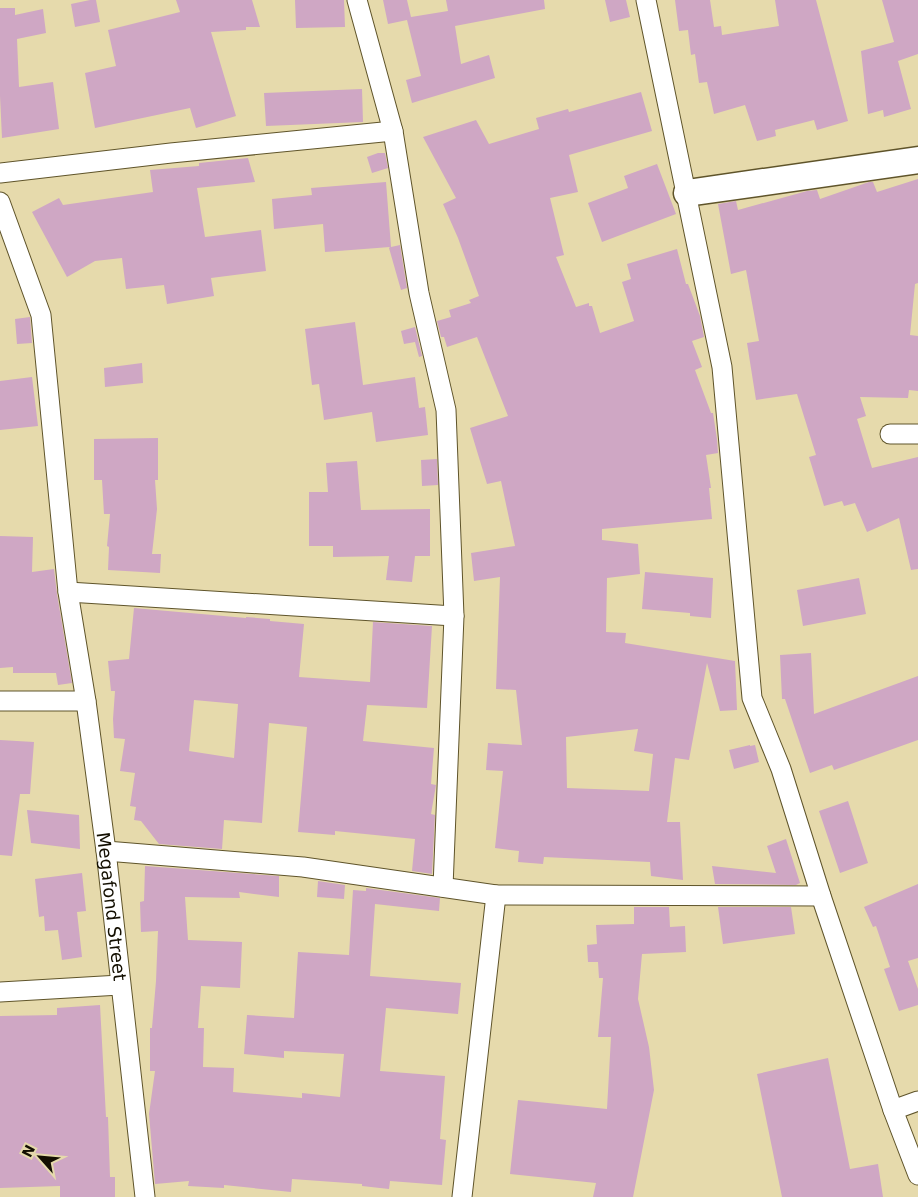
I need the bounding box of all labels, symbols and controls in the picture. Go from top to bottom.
street label: Megafond Street [93,831,131,982]
north arrow [15,1132,65,1182]
text: N [19,1142,38,1160]

